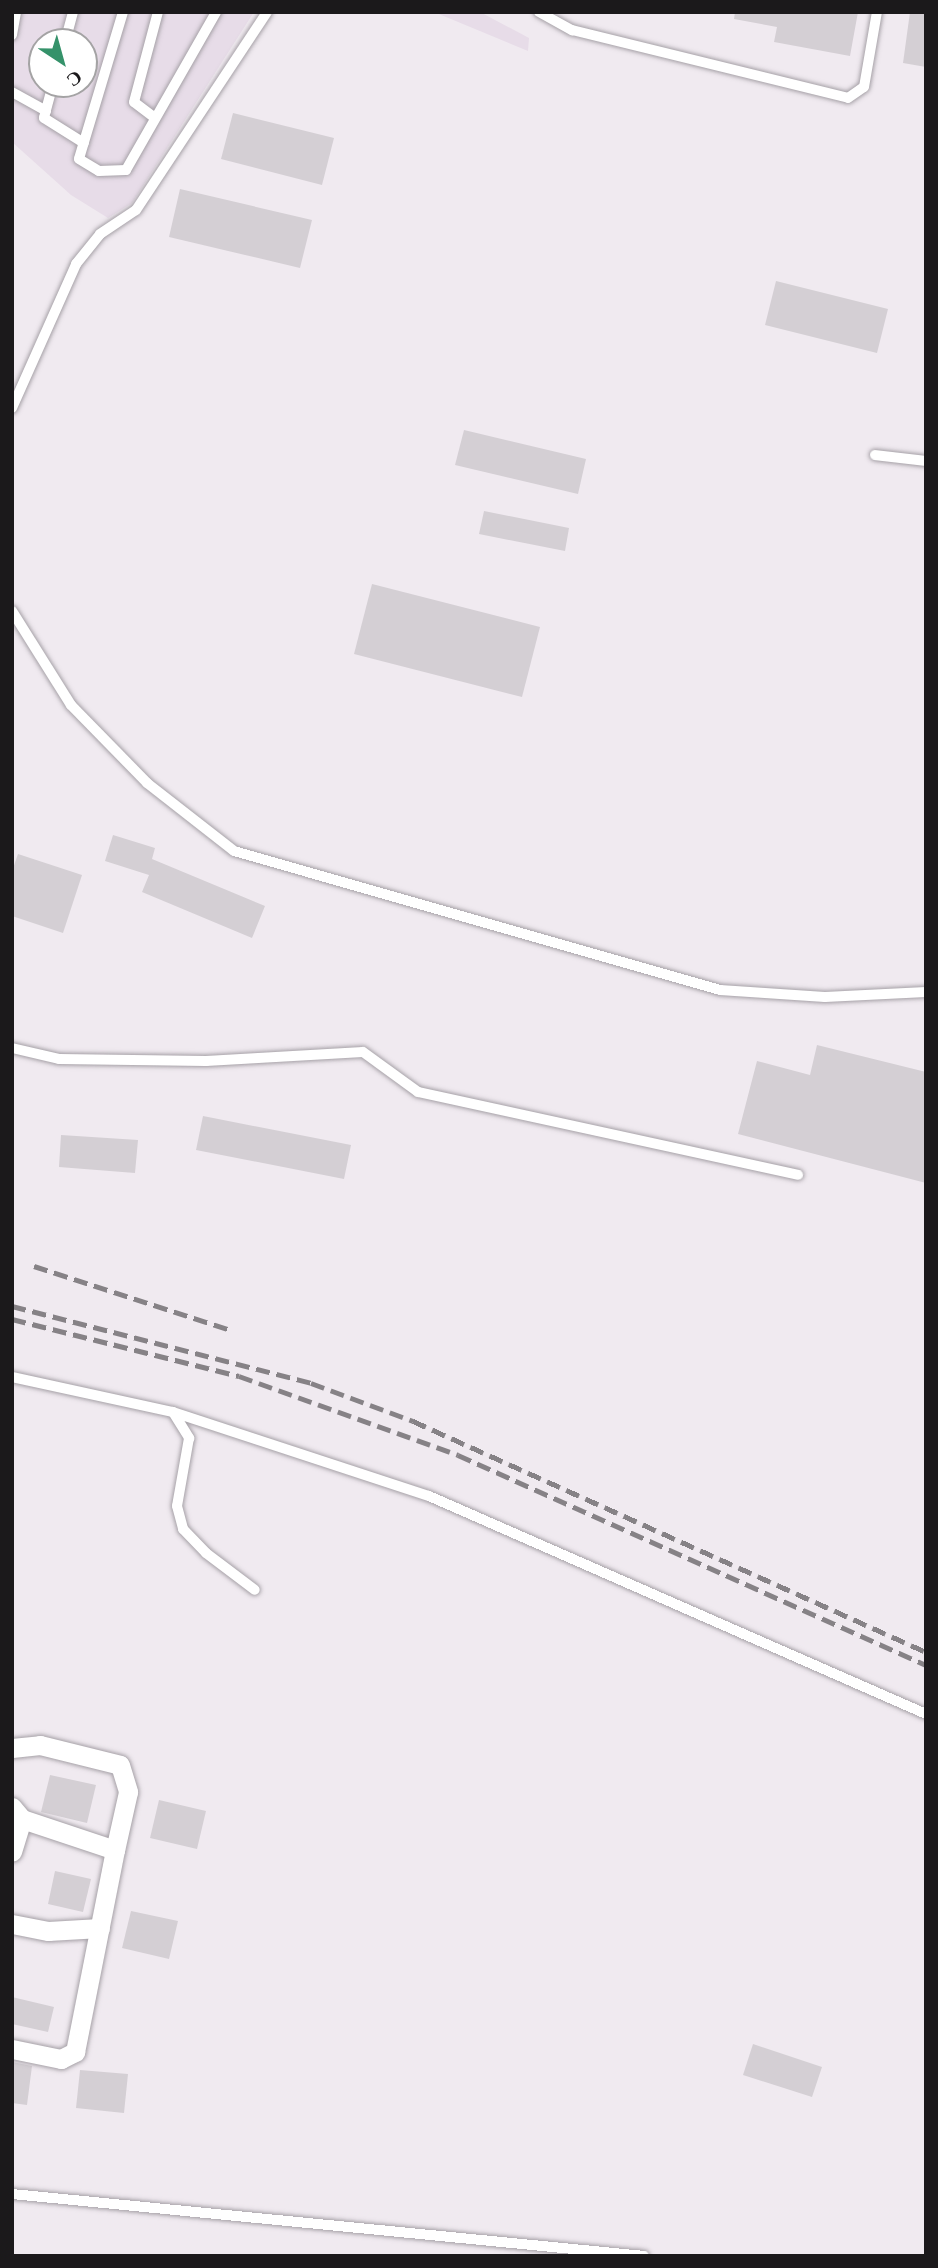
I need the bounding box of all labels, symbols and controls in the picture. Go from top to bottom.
north arrow [28,28,98,98]
text: С [63,66,86,91]

